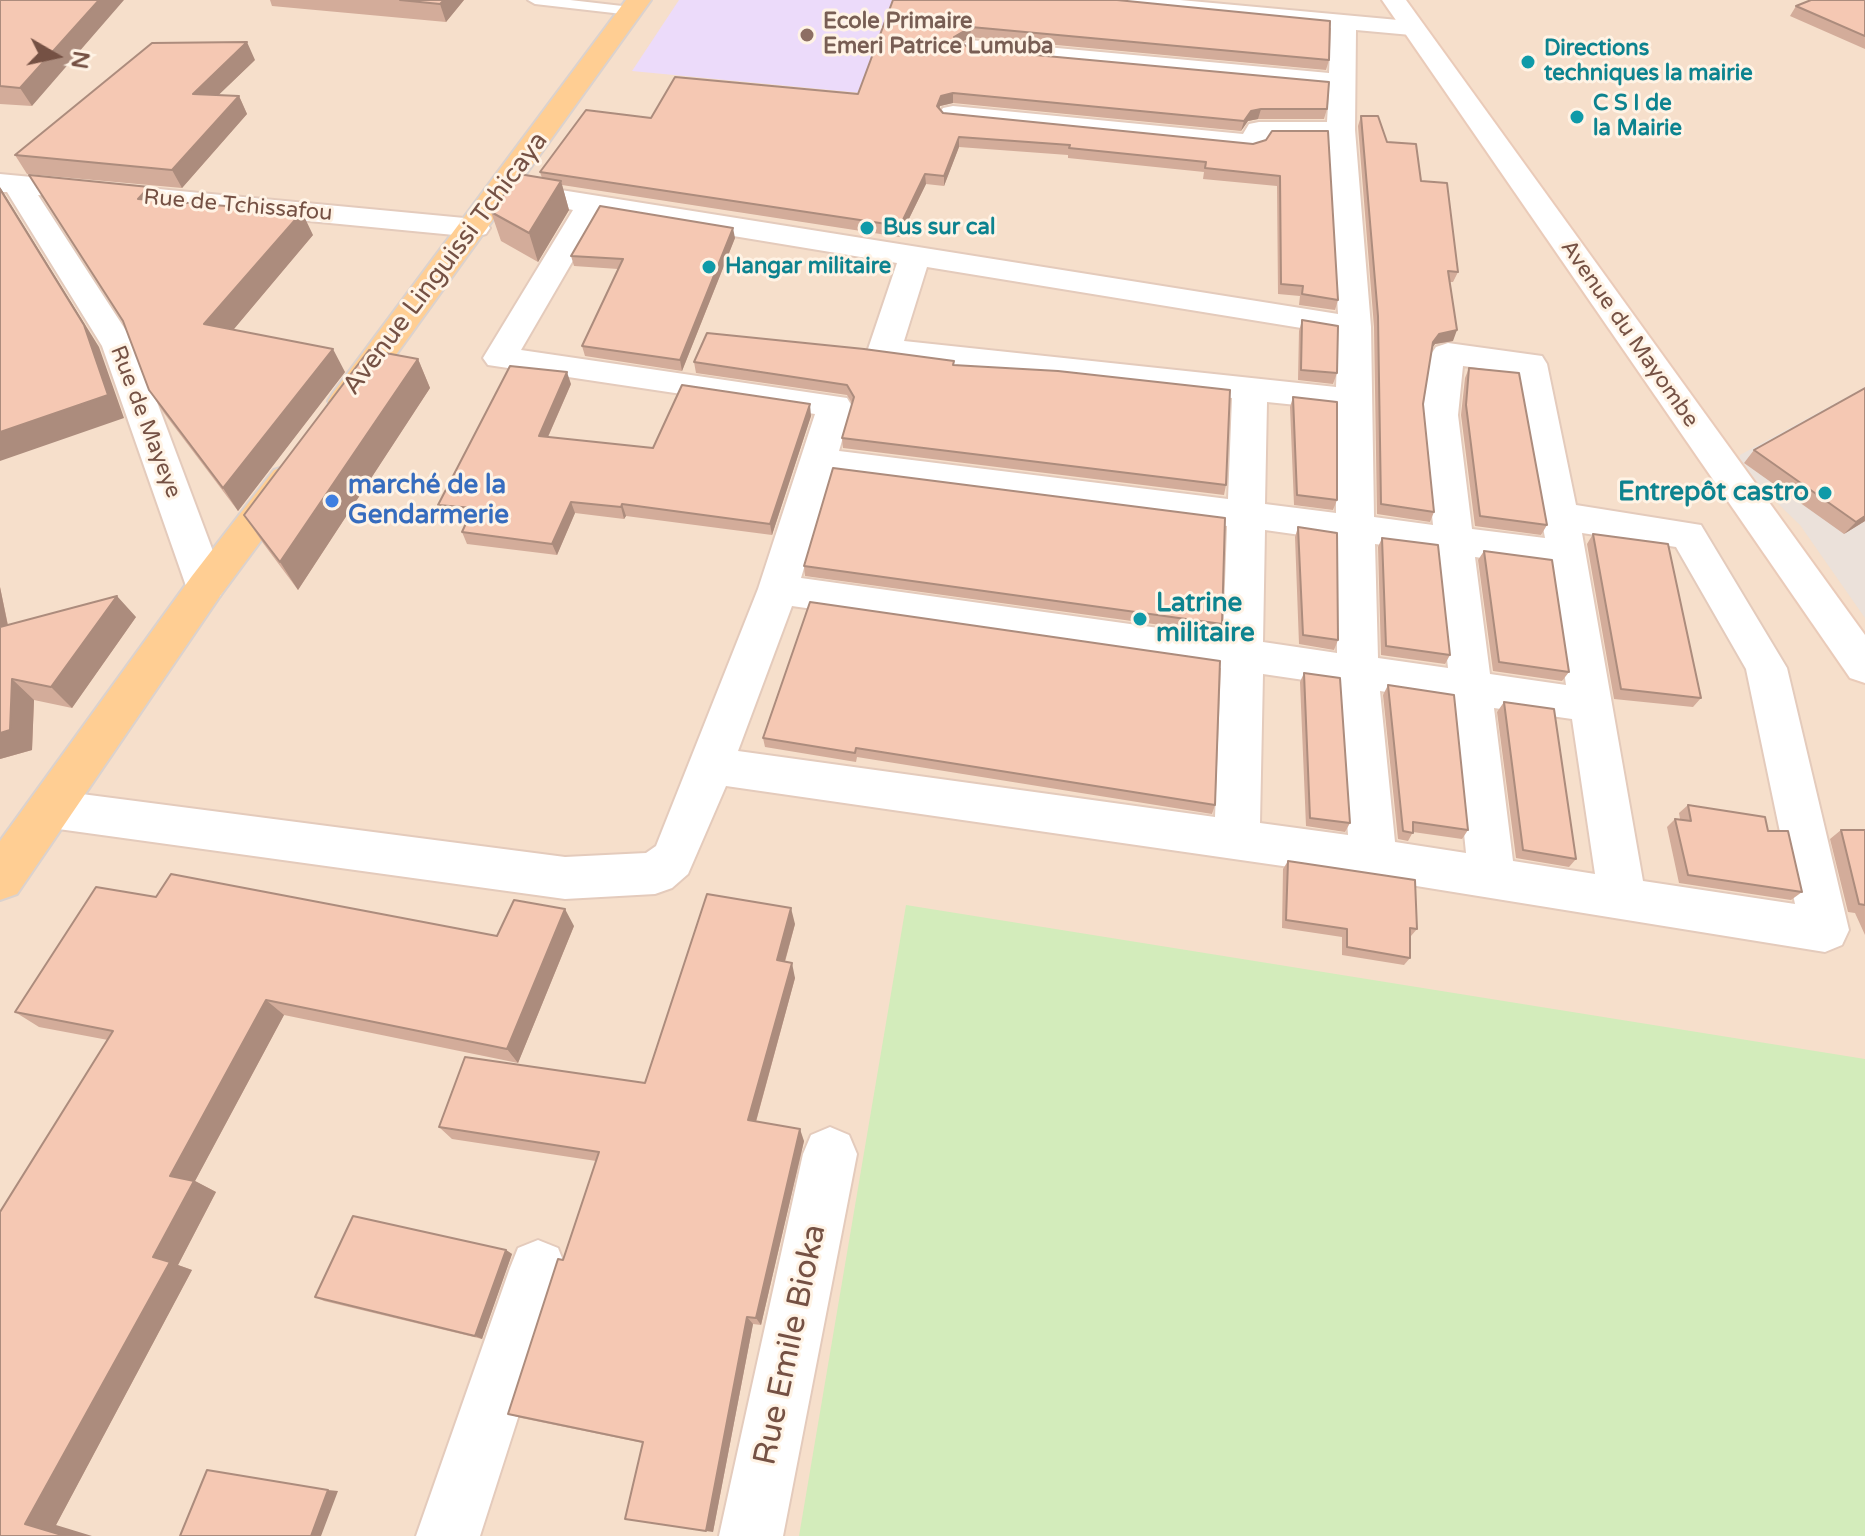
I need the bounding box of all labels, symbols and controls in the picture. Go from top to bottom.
place label: Ecole Primaire Emeri Patrice Lumuba [823,9,1053,60]
north arrow [16,16,96,96]
marker: Ecole Primaire Emeri Patrice Lumuba [798,26,816,44]
place label: Directions techniques la mairie [1544,36,1753,88]
text: N [65,49,94,71]
marker: Directions techniques la mairie [1519,53,1537,71]
place label: C S I de la Mairie [1593,91,1682,142]
marker: C S I de la Mairie [1568,108,1586,126]
street label: Avenue Linguissi Tchicaya [337,126,555,402]
street label: Rue de Tchissafou [142,185,334,227]
place label: Bus sur cal [883,215,995,241]
marker: Bus sur cal [858,219,876,237]
street label: Avenue du Mayombe [1554,235,1704,433]
place label: Hangar militaire [725,254,891,280]
marker: Hangar militaire [700,258,718,276]
street label: Rue de Mayeye [104,342,186,502]
place label: marché de la Gendarmerie [348,470,509,532]
place label: Entrepôt castro [1618,477,1809,509]
marker: Entrepôt castro [1816,484,1834,502]
marker: marché de la Gendarmerie [323,492,341,510]
place label: Latrine militaire [1156,588,1255,650]
marker: Latrine militaire [1131,610,1149,628]
street label: Rue Emile Bioka [747,1221,835,1469]

